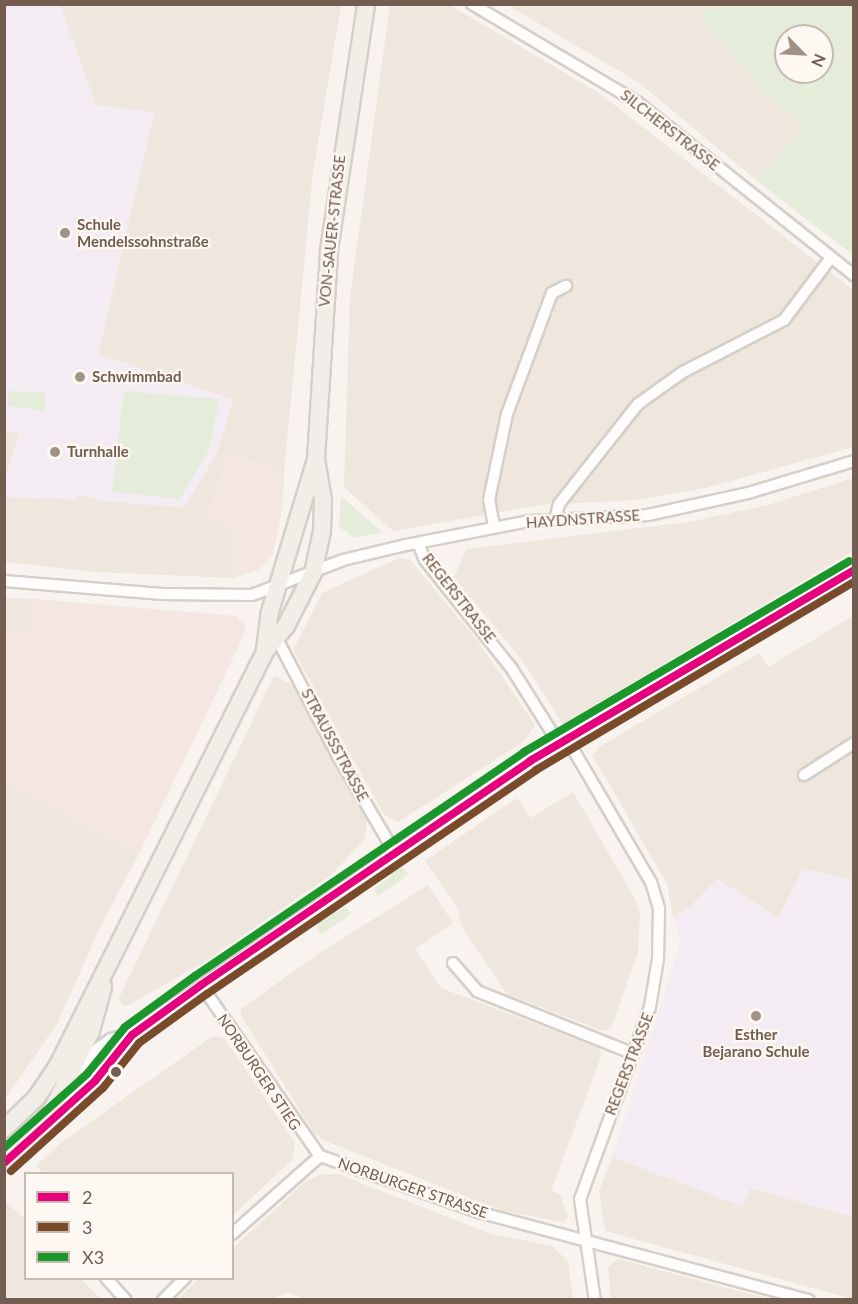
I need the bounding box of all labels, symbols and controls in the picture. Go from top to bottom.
north arrow [774,24,834,84]
text: N [808,51,830,70]
street label: SILCHERSTRASSE [617,86,723,174]
street label: VON-SAUER-STRASSE [315,154,349,308]
place label: Schule Mendelssohnstraße [77,215,209,250]
marker: Schule Mendelssohnstraße [58,226,72,240]
place label: Schwimmbad [92,368,181,386]
marker: Schwimmbad [73,370,87,384]
place label: Turnhalle [67,443,129,461]
marker: Turnhalle [48,445,62,459]
street label: HAYDNSTRASSE [525,506,641,532]
street label: REGERSTRASSE [419,550,499,646]
street label: STRAUSSSTRASSE [298,686,372,804]
marker: Esther Bejarano Schule [749,1009,763,1023]
street label: NORBURGER STIEG [213,1010,305,1134]
street label: REGERSTRASSE [601,1010,657,1118]
place label: Esther Bejarano Schule [702,1025,810,1060]
unlabelled marker [110,1066,122,1078]
street label: NORBURGER STRASSE [336,1154,490,1222]
legend [24,1172,234,1280]
text: 2 [82,1186,92,1208]
text: 3 [82,1216,92,1238]
text: X3 [82,1246,104,1268]

